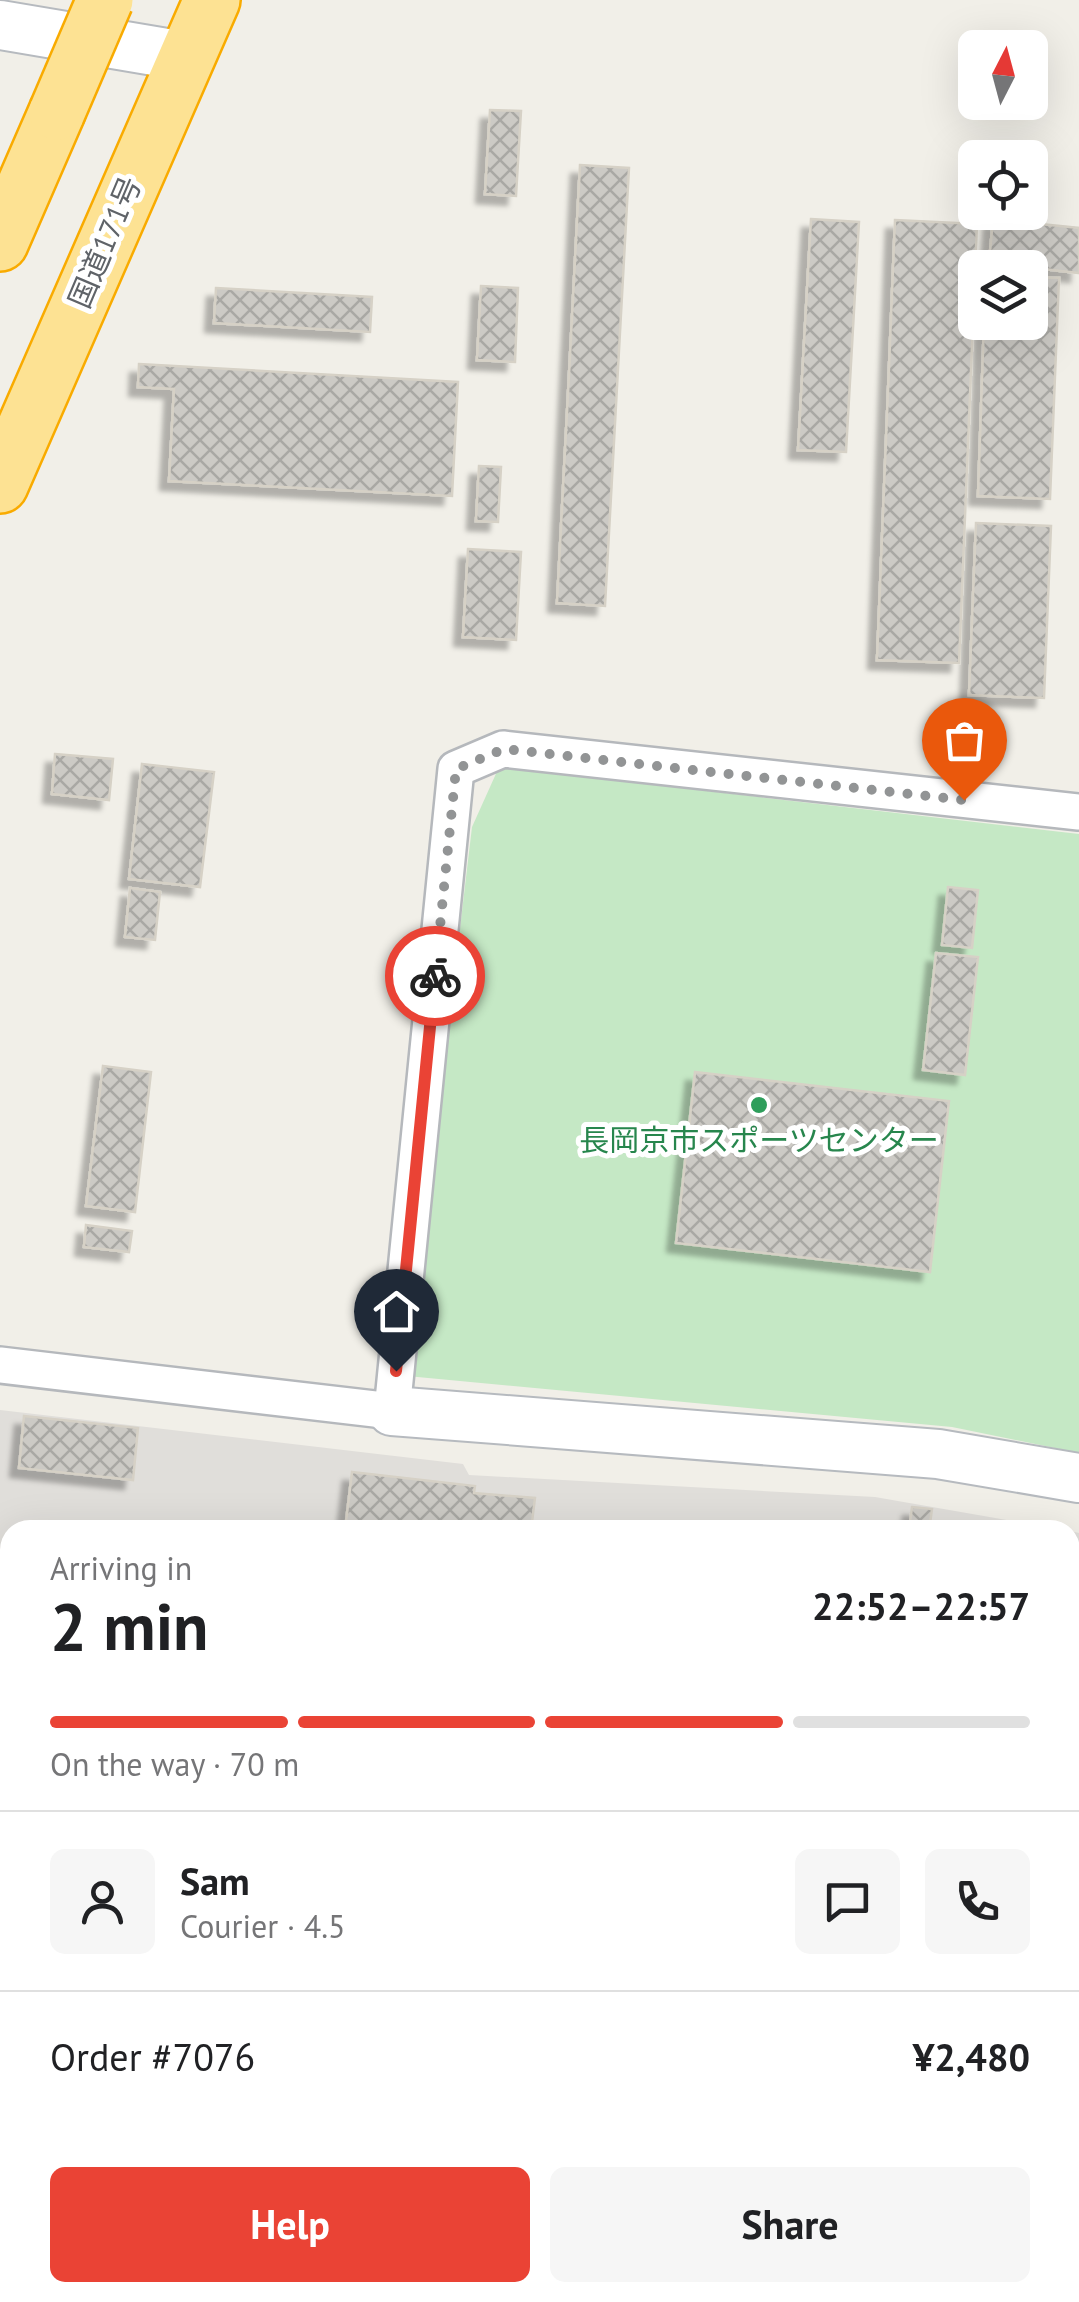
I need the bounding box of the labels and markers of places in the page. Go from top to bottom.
pin [922,698,1007,801]
marker: 長岡京市スポーツセンター [748,1094,770,1116]
place label: 長岡京市スポーツセンター [579,1120,939,1159]
pin [354,1269,439,1372]

